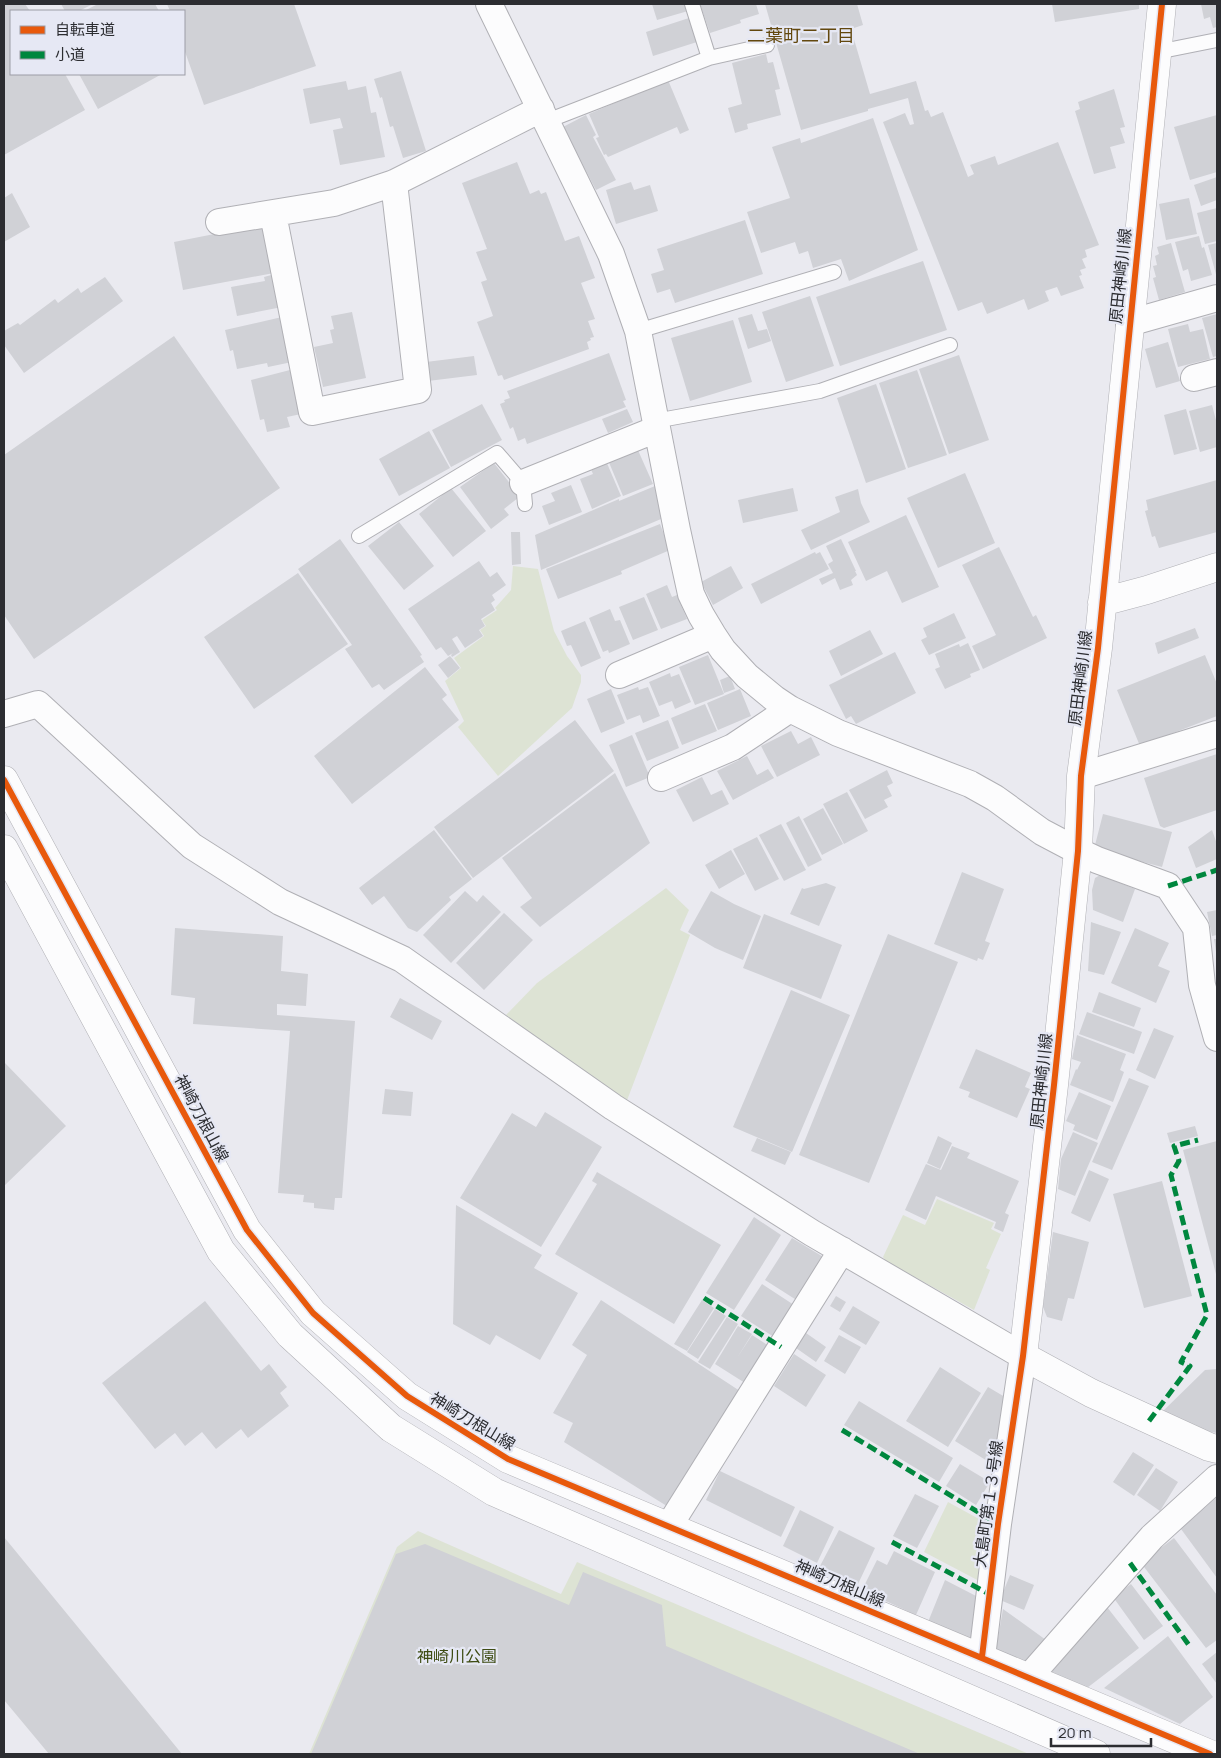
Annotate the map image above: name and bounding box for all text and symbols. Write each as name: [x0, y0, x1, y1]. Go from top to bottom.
legend: [10, 10, 185, 75]
text: 自転車道: [55, 19, 115, 40]
district label: 二葉町二丁目: [747, 23, 855, 47]
text: 小道: [55, 44, 85, 65]
street label: 原田神崎川線: [1104, 227, 1136, 325]
street label: 原田神崎川線: [1063, 629, 1097, 727]
street label: 原田神崎川線: [1025, 1032, 1057, 1130]
street label: 神崎刀根山線: [170, 1070, 234, 1166]
street label: 神崎刀根山線: [426, 1387, 520, 1455]
street label: 大島町第１３号線: [968, 1439, 1008, 1569]
street label: 神崎刀根山線: [792, 1554, 888, 1612]
park label: 神崎川公園: [417, 1645, 497, 1667]
scale bar: [1051, 1716, 1151, 1748]
text: 20 m: [1058, 1722, 1091, 1743]

